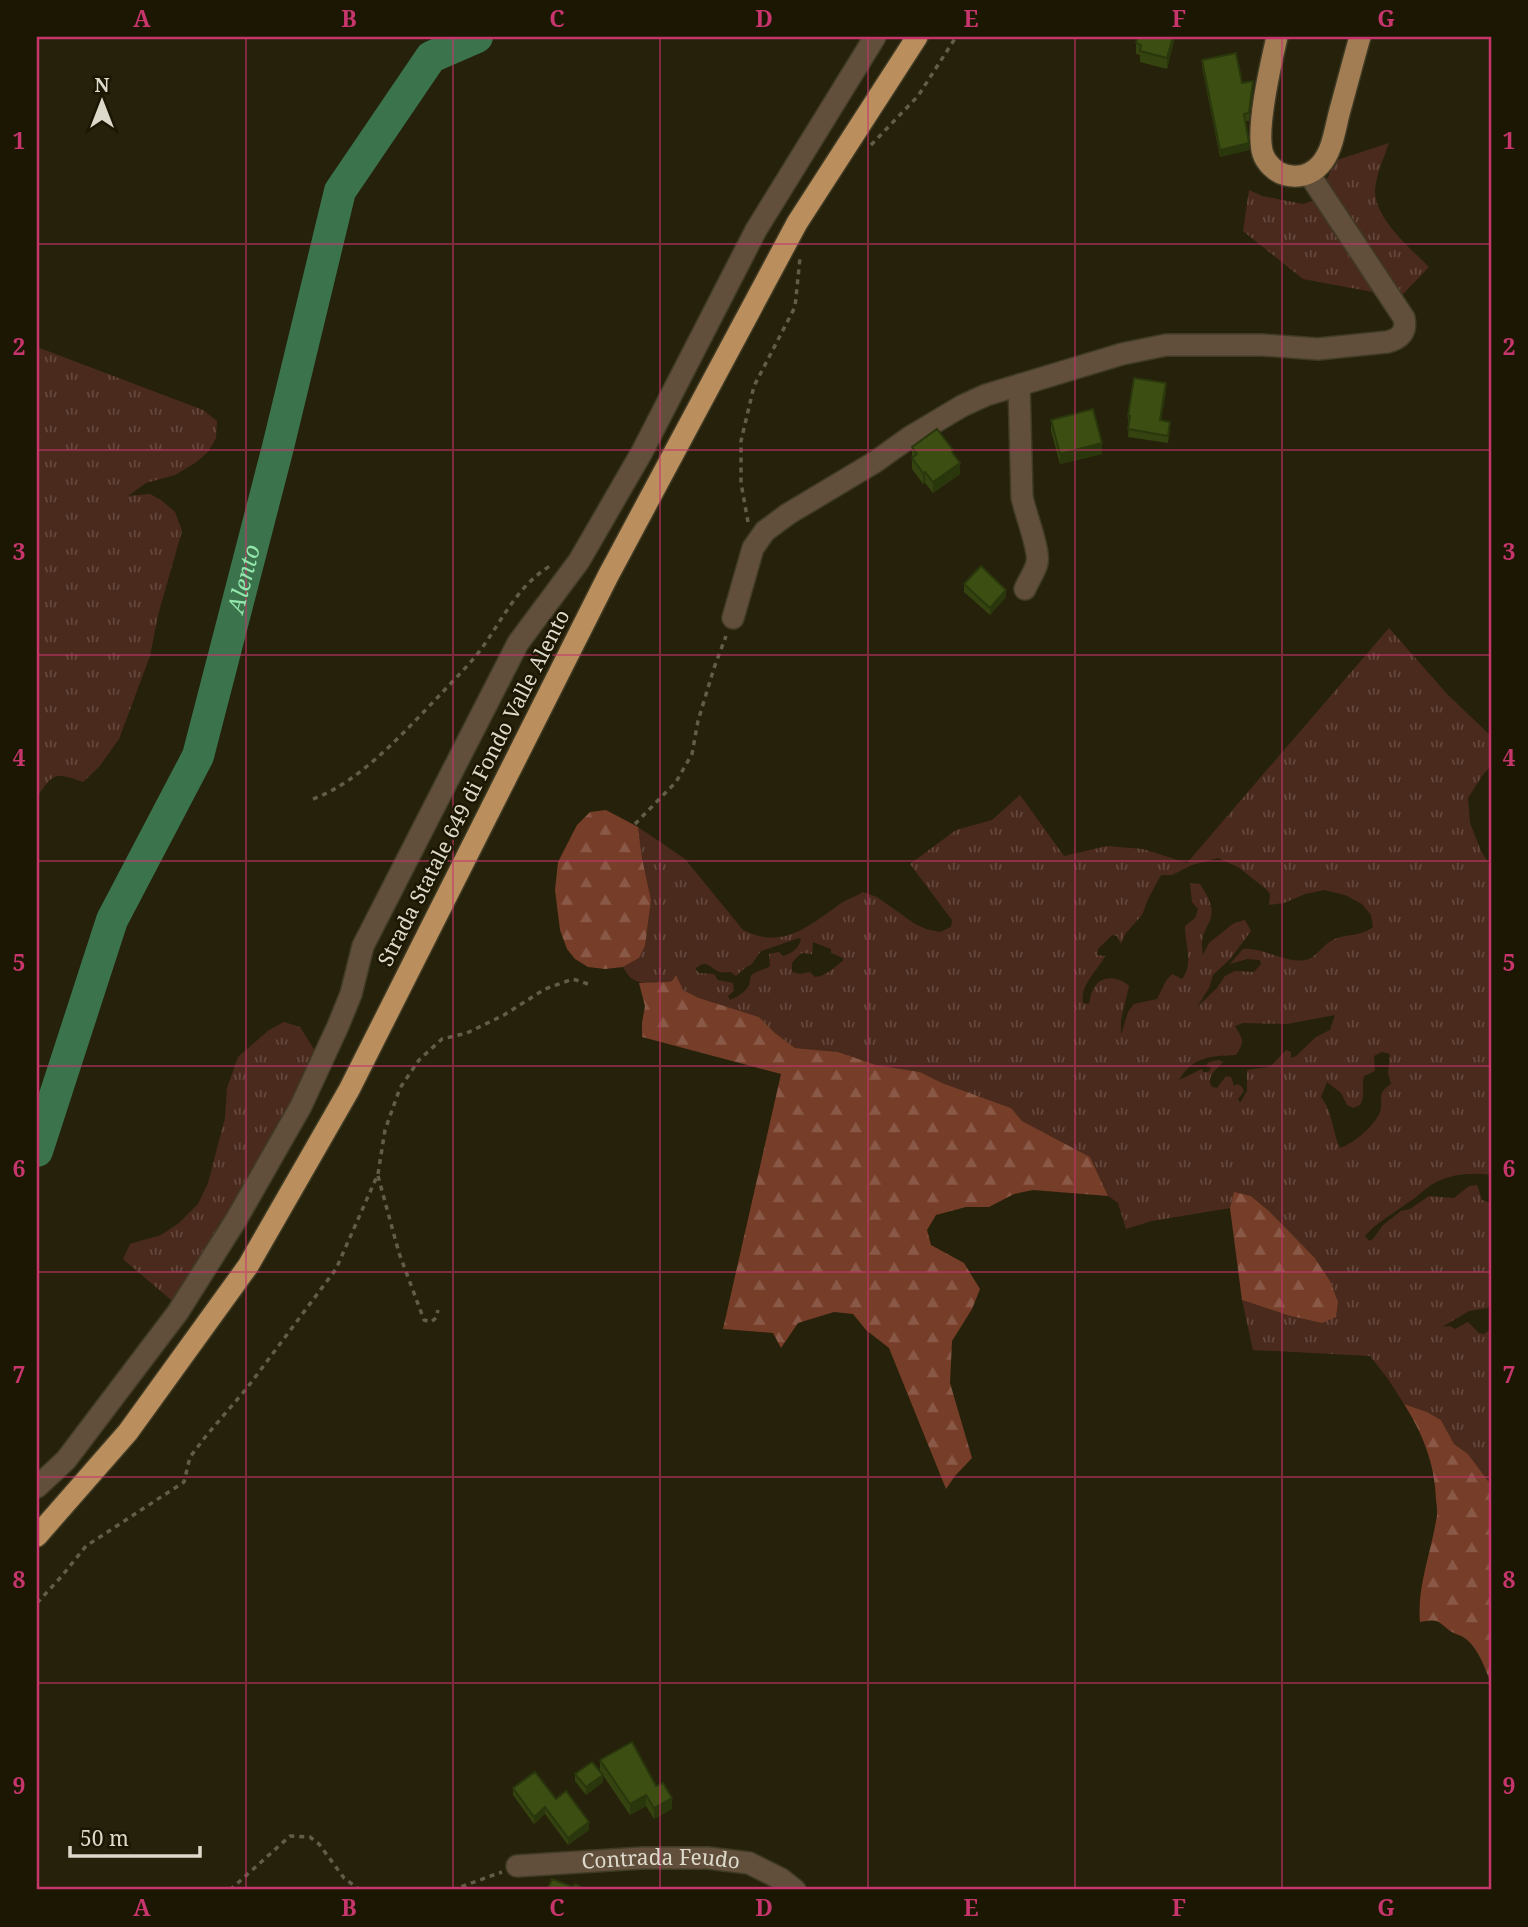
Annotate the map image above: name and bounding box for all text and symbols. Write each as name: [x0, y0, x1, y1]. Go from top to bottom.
text: A: [133, 2, 151, 34]
text: B: [341, 2, 357, 34]
text: C: [549, 2, 565, 34]
text: D: [755, 2, 773, 34]
text: E: [963, 2, 979, 34]
text: F: [1172, 2, 1186, 34]
text: G: [1377, 2, 1395, 34]
north arrow: [66, 66, 136, 136]
text: N: [95, 72, 110, 98]
text: 1: [13, 124, 26, 156]
text: 1: [1503, 124, 1516, 156]
text: 2: [13, 330, 26, 362]
text: 2: [1503, 330, 1516, 362]
text: 3: [13, 535, 26, 567]
text: 3: [1503, 535, 1516, 567]
water label: Alento: [218, 541, 267, 618]
street label: Strada Statale 649 di Fondo Valle Alento: [371, 604, 576, 971]
text: 4: [13, 741, 26, 773]
text: 4: [1503, 741, 1516, 773]
text: 5: [13, 946, 26, 978]
text: 5: [1503, 946, 1516, 978]
text: 6: [13, 1152, 26, 1184]
text: 6: [1503, 1152, 1516, 1184]
text: 7: [13, 1358, 26, 1390]
text: 7: [1503, 1358, 1516, 1390]
text: 8: [13, 1563, 26, 1595]
text: 8: [1503, 1563, 1516, 1595]
text: 9: [13, 1769, 26, 1801]
text: 9: [1503, 1769, 1516, 1801]
scale bar: [70, 1815, 200, 1859]
text: 50 m: [80, 1824, 129, 1852]
street label: Contrada Feudo: [581, 1842, 742, 1875]
text: A: [133, 1891, 151, 1923]
text: B: [341, 1891, 357, 1923]
text: C: [549, 1891, 565, 1923]
text: D: [755, 1891, 773, 1923]
text: E: [963, 1891, 979, 1923]
text: F: [1172, 1891, 1186, 1923]
text: G: [1377, 1891, 1395, 1923]

